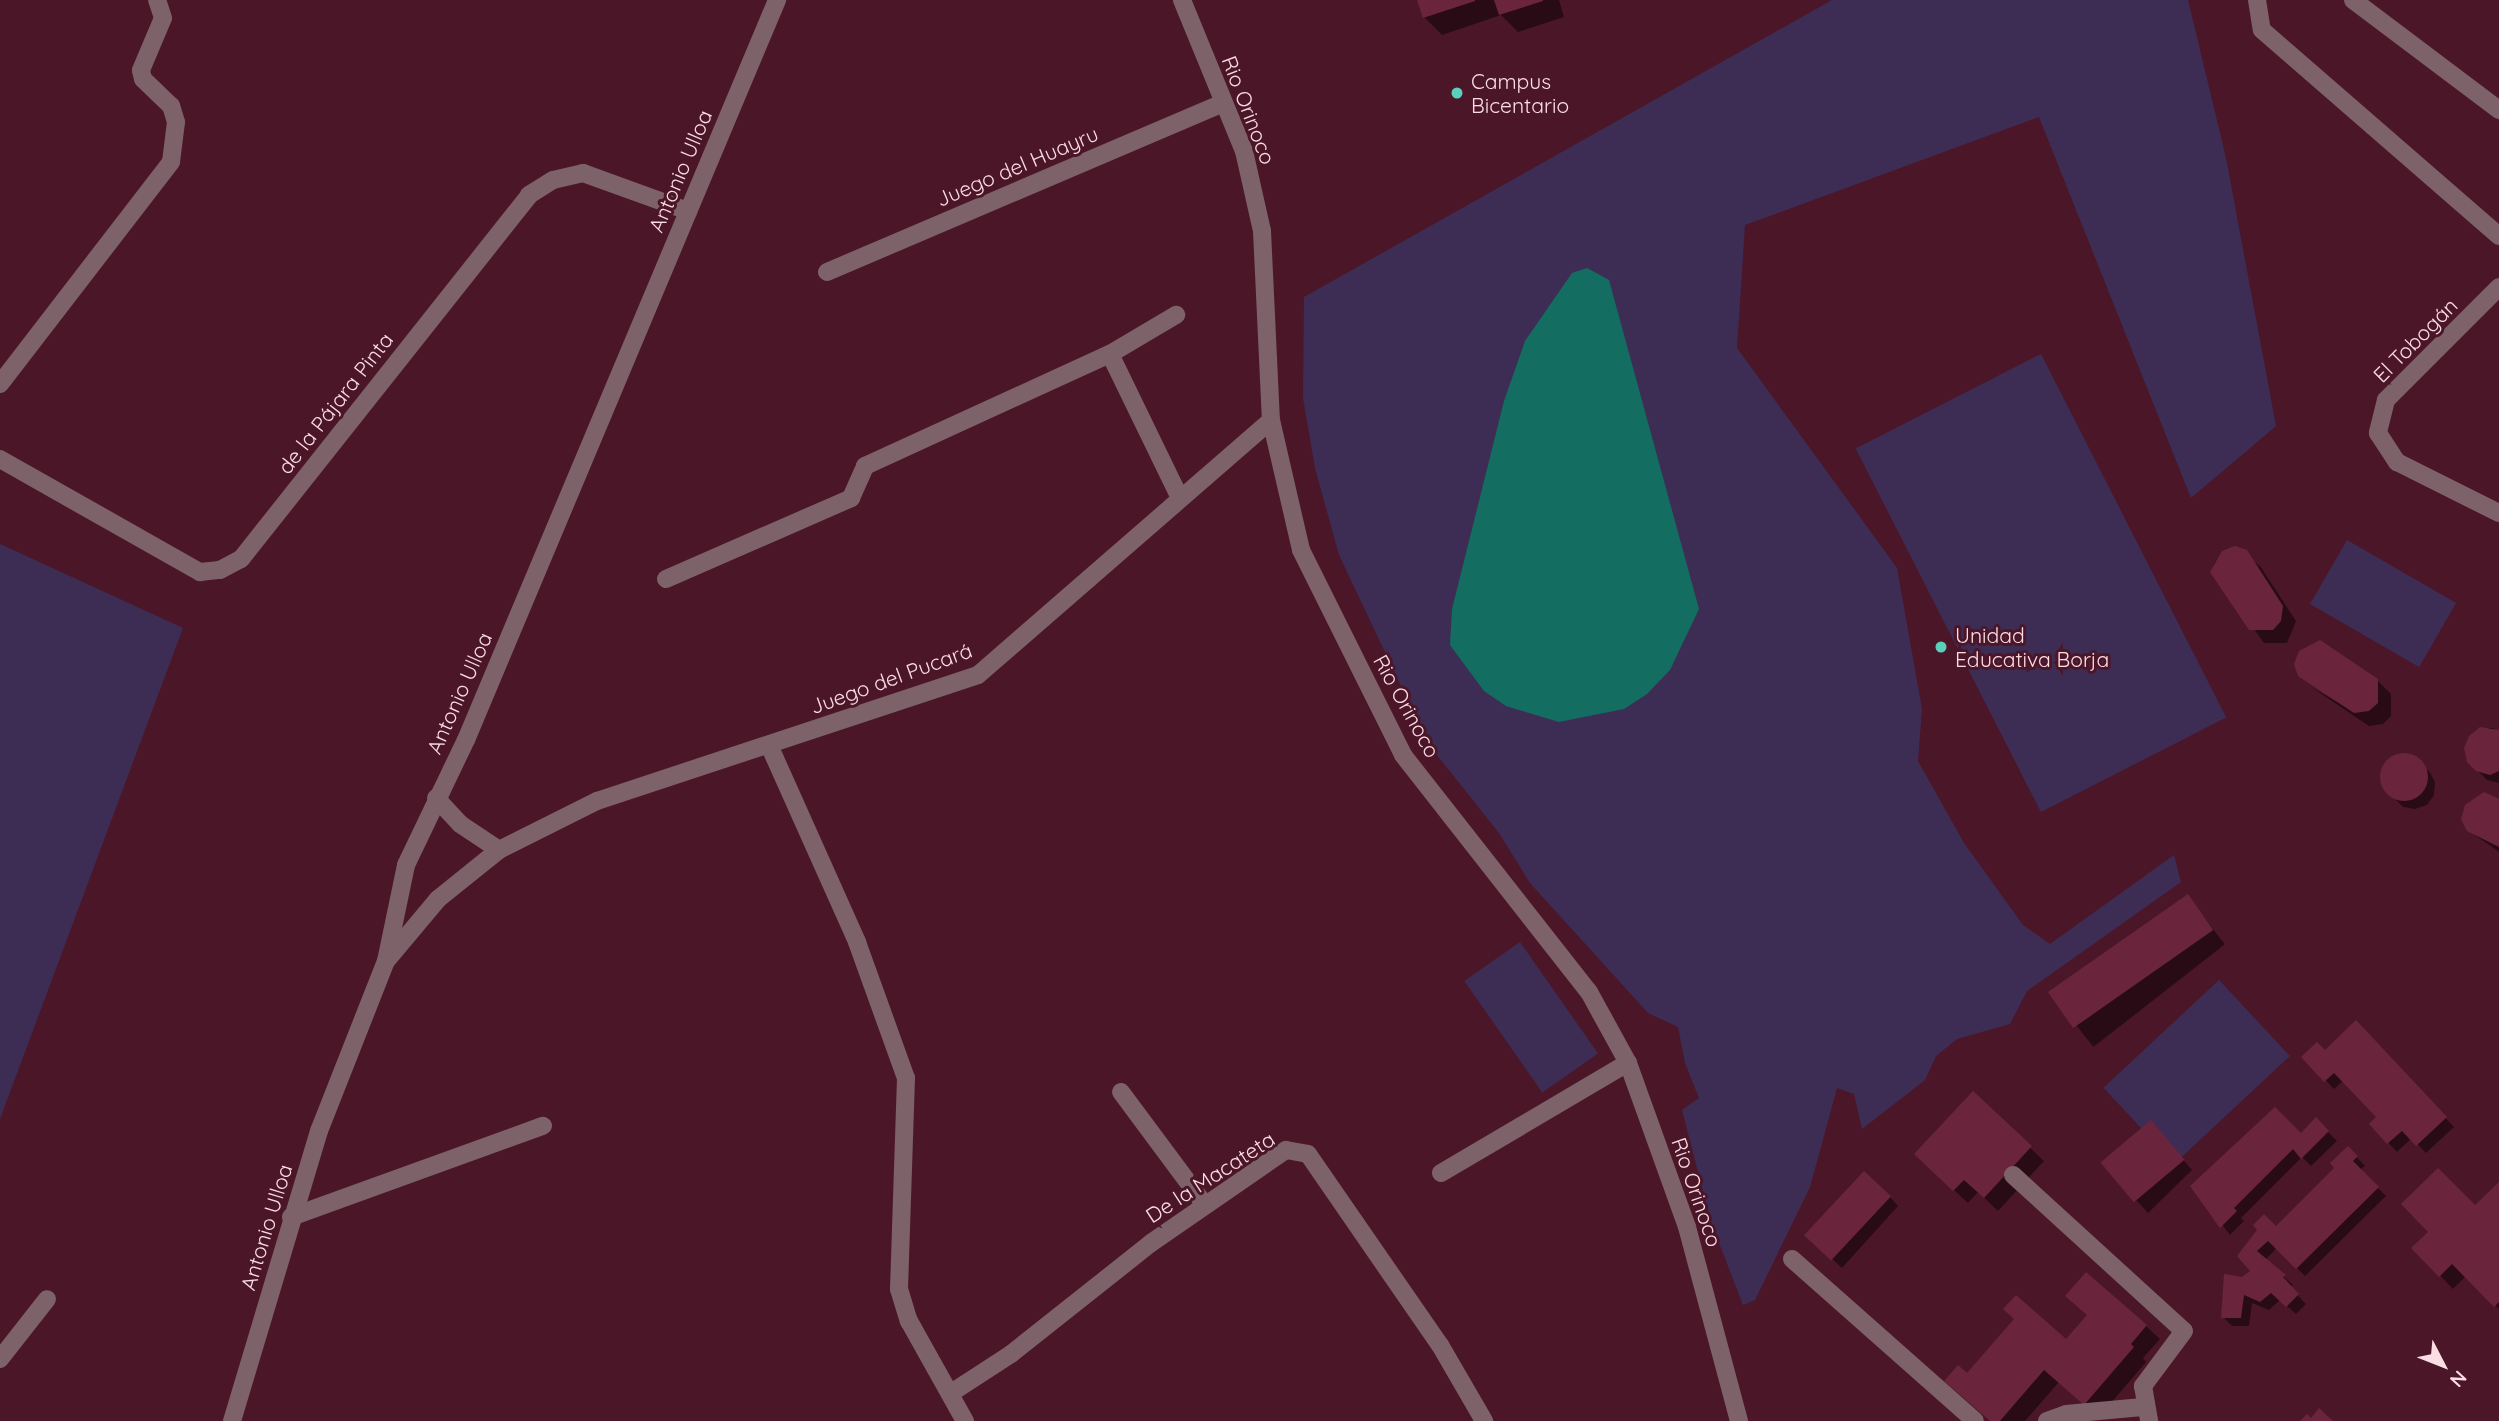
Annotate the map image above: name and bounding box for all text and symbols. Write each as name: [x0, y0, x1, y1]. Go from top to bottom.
street label: Rio Orinoco: [1217, 52, 1281, 168]
place label: Campus Bicentario: [1471, 68, 1569, 118]
marker: Campus Bicentario: [1449, 85, 1465, 101]
street label: Antonio Ulloa: [643, 106, 717, 236]
street label: Juego del Huayru: [932, 120, 1102, 212]
street label: El Tobogán: [2368, 293, 2462, 387]
street label: de la Pájara Pinta: [272, 327, 398, 479]
place label: Unidad Educativa Borja: [1955, 622, 2109, 672]
street label: Antonio Ulloa: [421, 628, 497, 758]
street label: Juego del Pucará: [807, 637, 975, 719]
marker: Unidad Educativa Borja: [1933, 639, 1949, 655]
street label: Rio Orinoco: [1368, 650, 1446, 762]
street label: De la Macateta: [1141, 1126, 1279, 1228]
street label: Rio Orinoco: [1667, 1134, 1727, 1250]
street label: Antonio Ulloa: [235, 1161, 297, 1293]
north arrow: [2408, 1330, 2478, 1400]
text: N: [2445, 1366, 2472, 1392]

